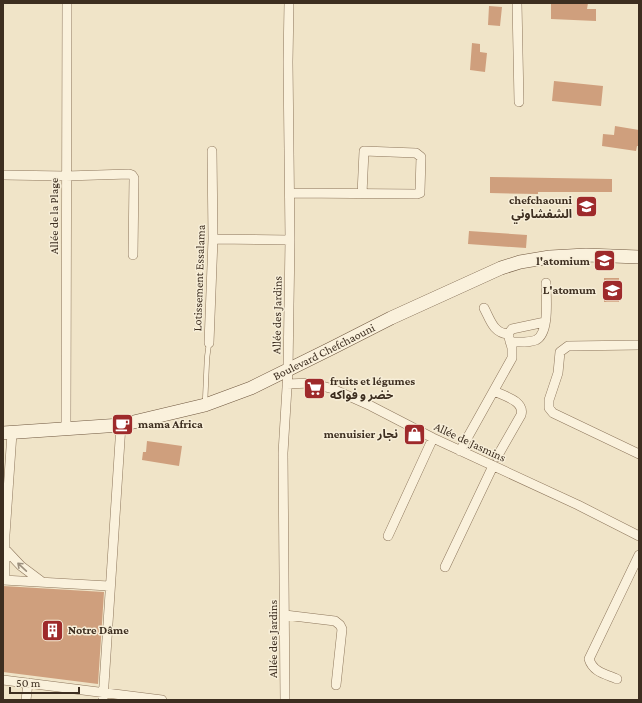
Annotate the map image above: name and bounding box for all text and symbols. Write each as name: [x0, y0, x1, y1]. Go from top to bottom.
street label: Allée de la Plage: [47, 178, 61, 254]
place label: chefchaouni الشفشاوني: [509, 193, 573, 224]
school or university icon: chefchaouni الشفشاوني: [574, 194, 600, 220]
street label: Lotissement Essalama: [190, 224, 208, 332]
school or university icon: l'atomium: [592, 248, 618, 274]
place label: l'atomium: [536, 254, 591, 268]
street label: Allée des Jardins: [269, 275, 285, 354]
school or university icon: L'atomum: [599, 277, 625, 303]
place label: L'atomum: [543, 283, 597, 297]
street label: Boulevard Chefchaouni: [271, 320, 377, 383]
place label: fruits et légumes خضر و فواكه: [330, 374, 415, 402]
supermarket icon: fruits et légumes خضر و فواكه: [302, 375, 328, 401]
cafe icon: mama Africa: [109, 411, 135, 437]
place label: mama Africa: [138, 417, 203, 431]
street label: Allée de Jasmins: [432, 419, 508, 465]
shop icon: menuisier نجار: [401, 421, 427, 447]
place label: menuisier نجار: [324, 427, 398, 441]
one-way arrow: [17, 562, 28, 571]
street label: Allée des Jardins: [266, 600, 280, 678]
building icon: Notre Dâme: [40, 617, 66, 643]
place label: Notre Dâme: [68, 623, 129, 637]
scale bar: [10, 669, 79, 695]
text: 50 m: [16, 676, 41, 690]

